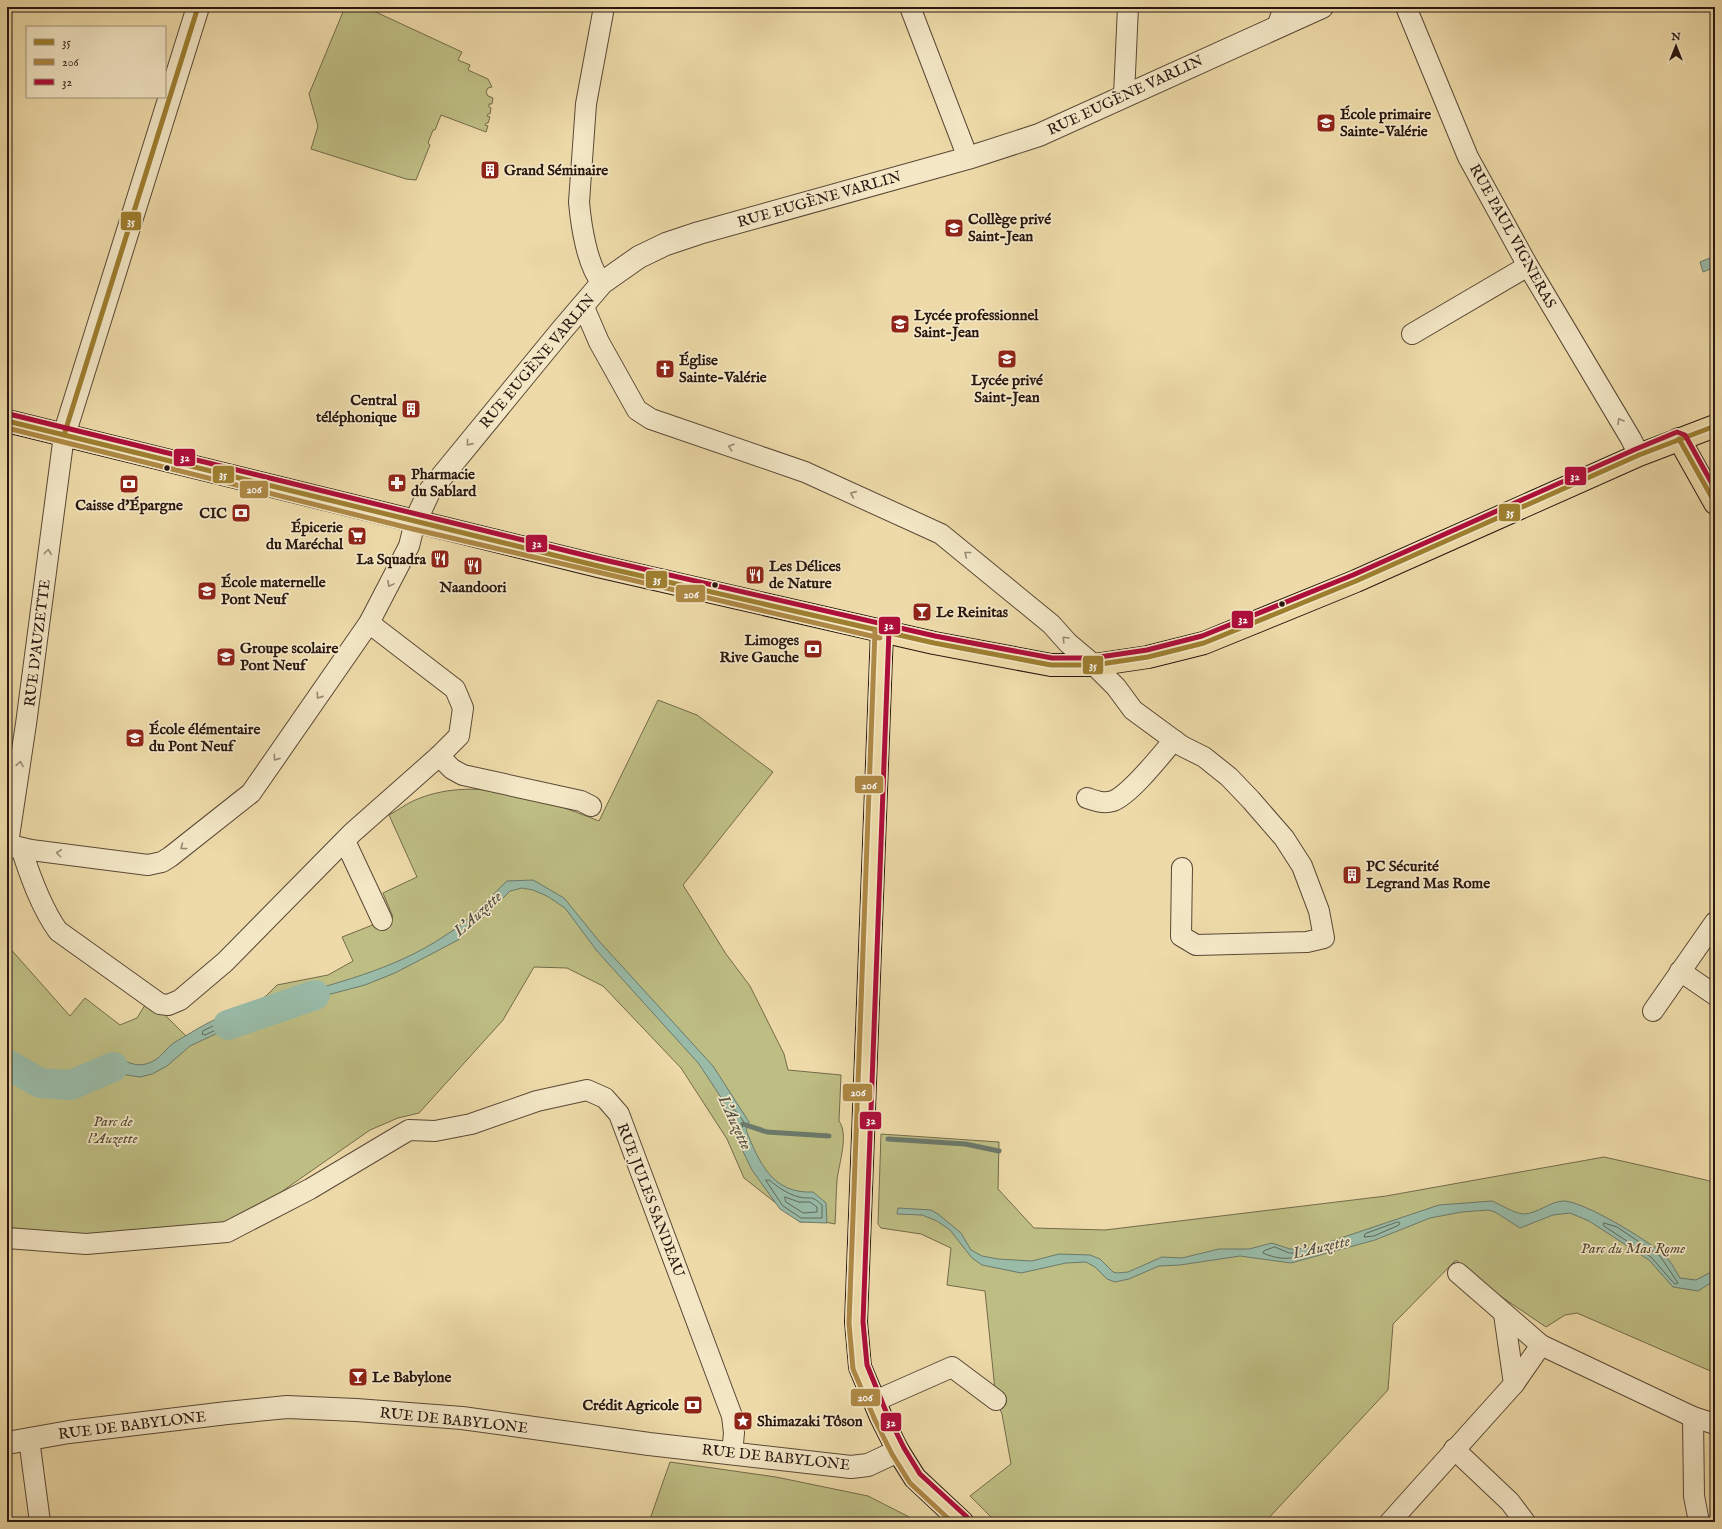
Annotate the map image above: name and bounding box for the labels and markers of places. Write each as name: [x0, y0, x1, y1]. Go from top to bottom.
place label: École primaire Sainte-Valérie: [1340, 105, 1431, 141]
school or university icon: École primaire Sainte-Valérie: [1315, 112, 1337, 134]
building icon: Grand Séminaire: [479, 159, 501, 181]
place label: Grand Séminaire: [504, 161, 608, 180]
place label: Collège privé Saint-Jean: [968, 210, 1051, 246]
school or university icon: Collège privé Saint-Jean: [943, 217, 965, 239]
place label: Lycée professionnel Saint-Jean: [914, 306, 1039, 342]
school or university icon: Lycée professionnel Saint-Jean: [889, 313, 911, 335]
school or university icon: Lycée privé Saint-Jean: [996, 348, 1018, 370]
place label: Église Sainte-Valérie: [679, 351, 767, 387]
church icon: Église Sainte-Valérie: [654, 358, 676, 380]
place label: Lycée privé Saint-Jean: [971, 371, 1043, 407]
place label: Central téléphonique: [315, 391, 398, 427]
building icon: Central téléphonique: [400, 398, 422, 420]
unlabelled marker: [162, 463, 172, 473]
place label: Pharmacie du Sablard: [411, 465, 477, 501]
pharmacy icon: Pharmacie du Sablard: [386, 472, 408, 494]
bank icon: Caisse d'Épargne: [118, 473, 140, 495]
place label: Caisse d'Épargne: [75, 496, 183, 515]
bank icon: CIC: [230, 502, 252, 524]
place label: CIC: [199, 504, 227, 523]
place label: Épicerie du Maréchal: [266, 518, 344, 554]
supermarket icon: Épicerie du Maréchal: [346, 525, 368, 547]
restaurant icon: La Squadra: [429, 548, 451, 570]
place label: La Squadra: [356, 550, 427, 569]
restaurant icon: Naandoori: [462, 555, 484, 577]
place label: Les Délices de Nature: [769, 557, 842, 593]
restaurant icon: Les Délices de Nature: [744, 564, 766, 586]
place label: École maternelle Pont Neuf: [221, 573, 326, 609]
place label: Naandoori: [438, 578, 507, 597]
school or university icon: École maternelle Pont Neuf: [196, 580, 218, 602]
unlabelled marker: [710, 580, 720, 590]
unlabelled marker: [1277, 599, 1287, 609]
bar icon: Le Reinitas: [911, 601, 933, 623]
place label: Le Reinitas: [936, 603, 1009, 622]
place label: Limoges Rive Gauche: [720, 631, 800, 667]
bank icon: Limoges Rive Gauche: [802, 638, 824, 660]
place label: Groupe scolaire Pont Neuf: [240, 639, 338, 675]
school or university icon: Groupe scolaire Pont Neuf: [215, 646, 237, 668]
place label: École élémentaire du Pont Neuf: [149, 720, 260, 756]
school or university icon: École élémentaire du Pont Neuf: [124, 727, 146, 749]
place label: PC Sécurité Legrand Mas Rome: [1366, 857, 1490, 893]
building icon: PC Sécurité Legrand Mas Rome: [1341, 864, 1363, 886]
bar icon: Le Babylone: [347, 1366, 369, 1388]
place label: Le Babylone: [372, 1368, 452, 1387]
bank icon: Crédit Agricole: [682, 1394, 704, 1416]
place label: Crédit Agricole: [582, 1396, 679, 1415]
place icon: Shimazaki Tôson: [732, 1410, 754, 1432]
place label: Shimazaki Tôson: [757, 1412, 863, 1431]

